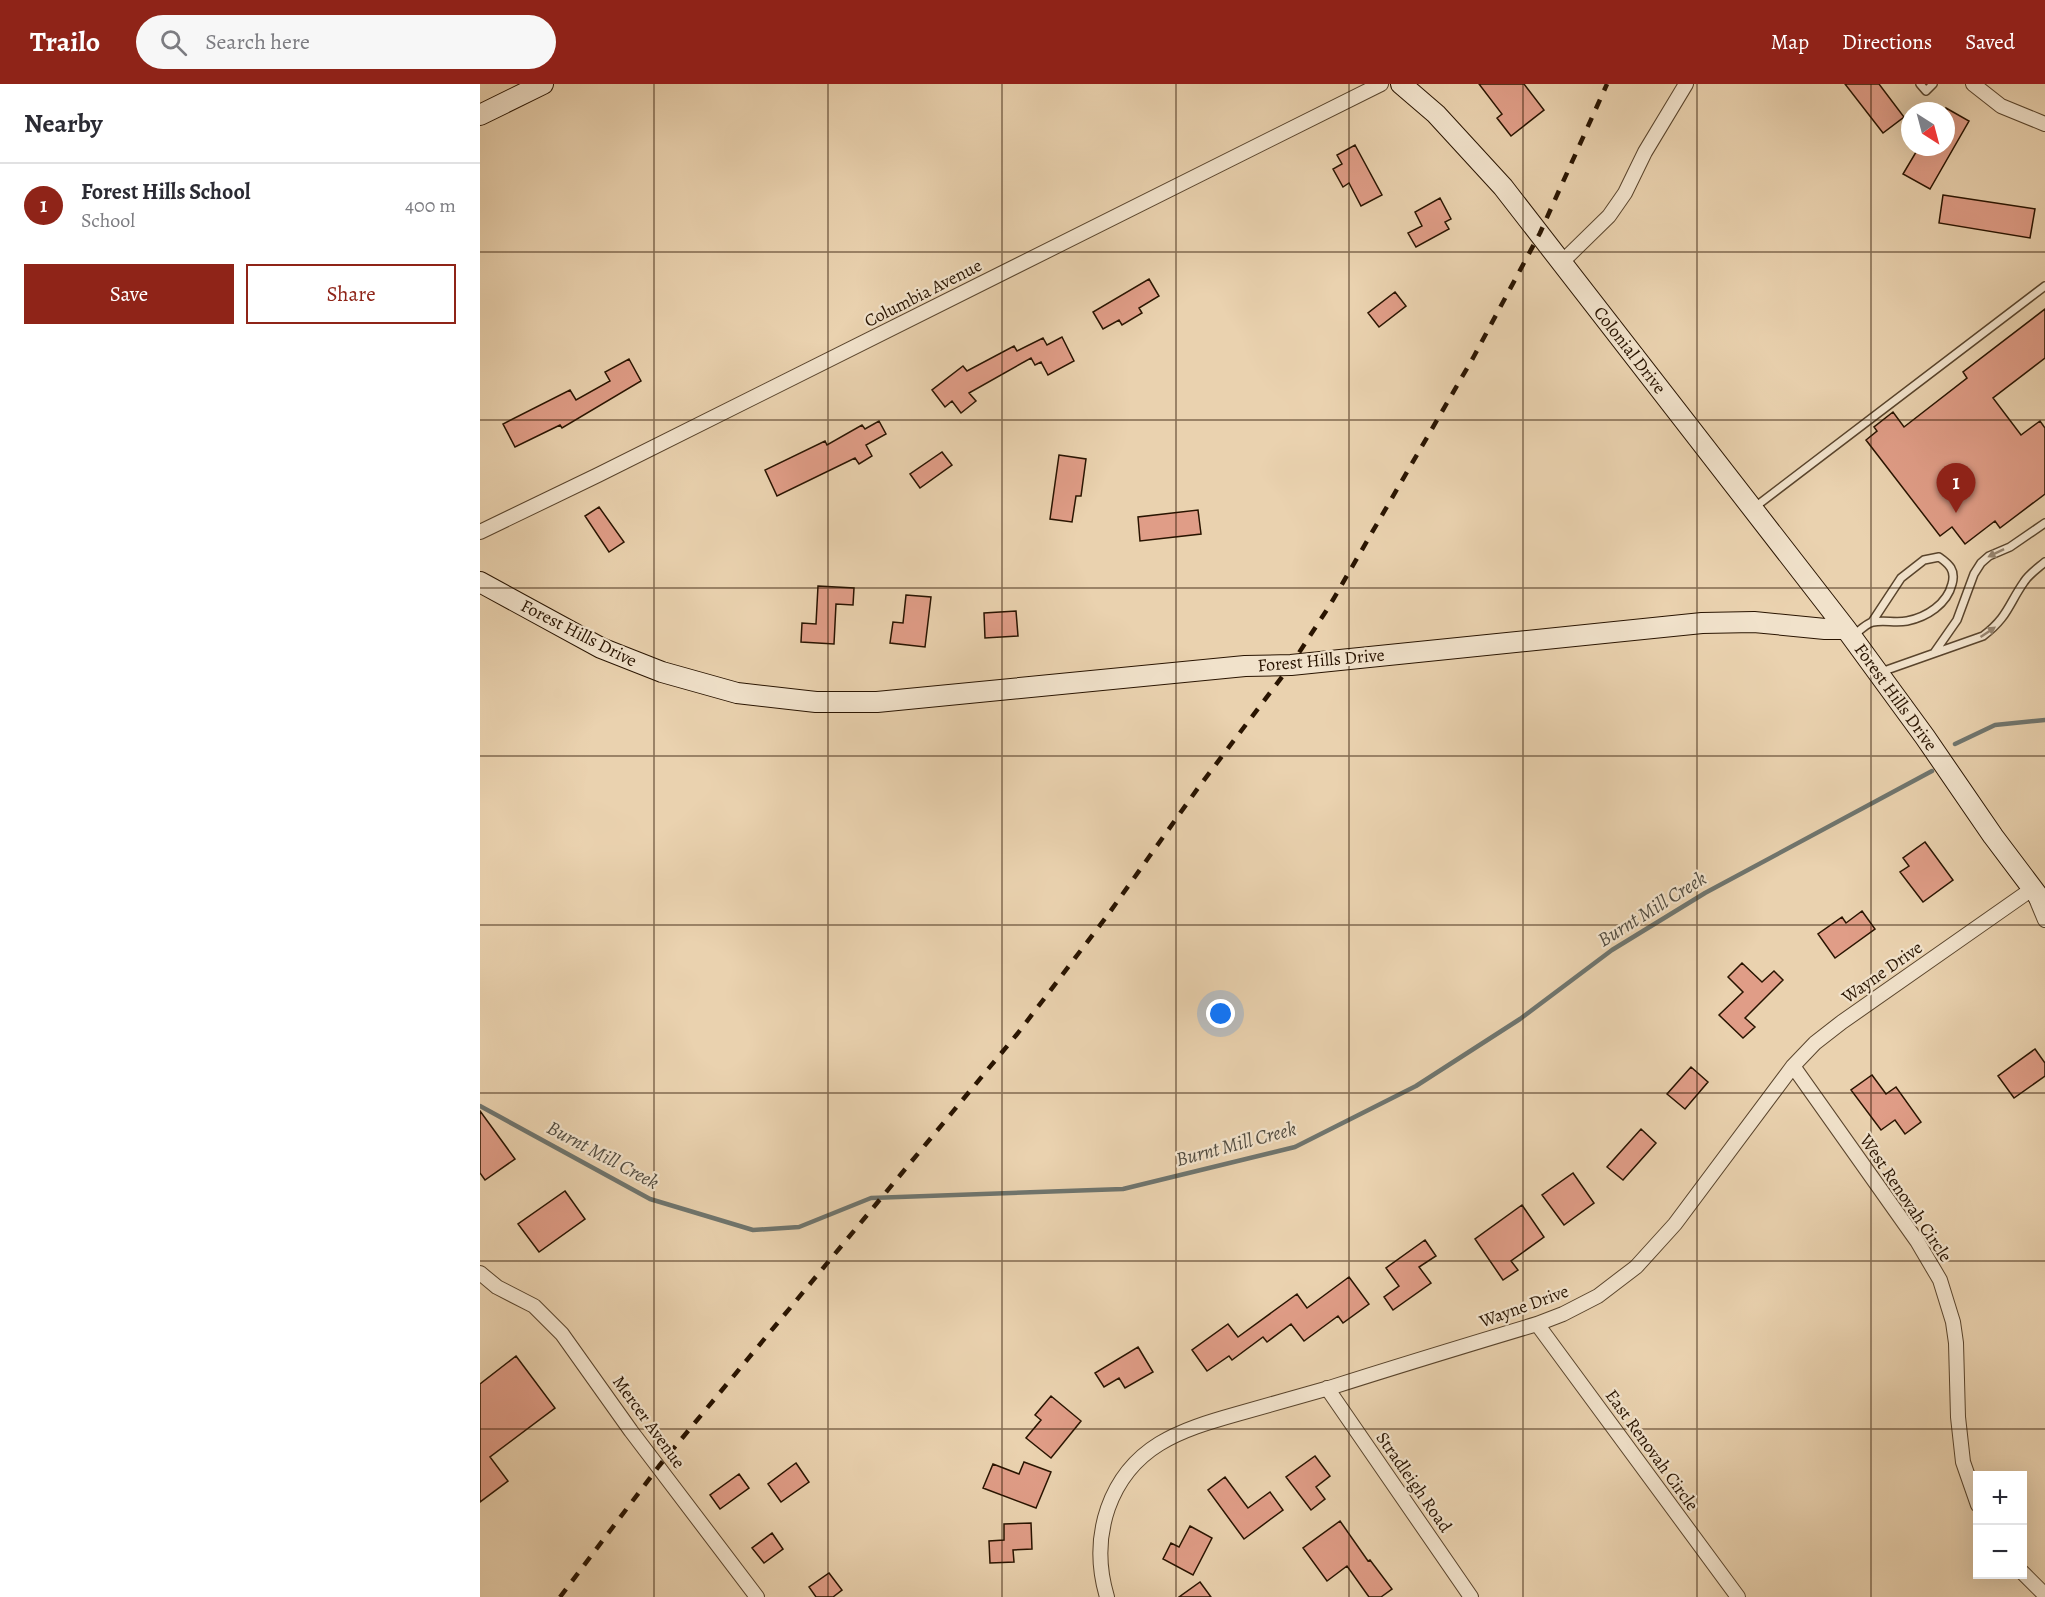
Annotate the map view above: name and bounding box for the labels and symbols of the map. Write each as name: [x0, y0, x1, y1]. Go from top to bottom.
north arrow: [1901, 102, 1955, 156]
street label: Columbia Avenue: [860, 253, 986, 333]
street label: Colonial Drive: [1588, 301, 1672, 399]
pin: 1: [1936, 464, 1976, 513]
one-way arrow: [1987, 549, 2004, 558]
street label: Forest Hills Drive: [517, 593, 641, 673]
one-way arrow: [1979, 626, 1995, 638]
street label: Forest Hills Drive: [1849, 638, 1943, 756]
street label: Forest Hills Drive: [1257, 642, 1385, 678]
water label: Burnt Mill Creek: [1593, 865, 1712, 953]
street label: Wayne Drive: [1836, 935, 1927, 1009]
your location: [1206, 999, 1235, 1028]
water label: Burnt Mill Creek: [542, 1114, 664, 1196]
water label: Burnt Mill Creek: [1173, 1115, 1299, 1173]
street label: West Renovah Circle: [1854, 1129, 1958, 1267]
street label: Wayne Drive: [1475, 1279, 1572, 1334]
street label: Mercer Avenue: [607, 1371, 691, 1473]
street label: East Renovah Circle: [1600, 1384, 1704, 1516]
street label: Stradleigh Road: [1370, 1427, 1458, 1537]

